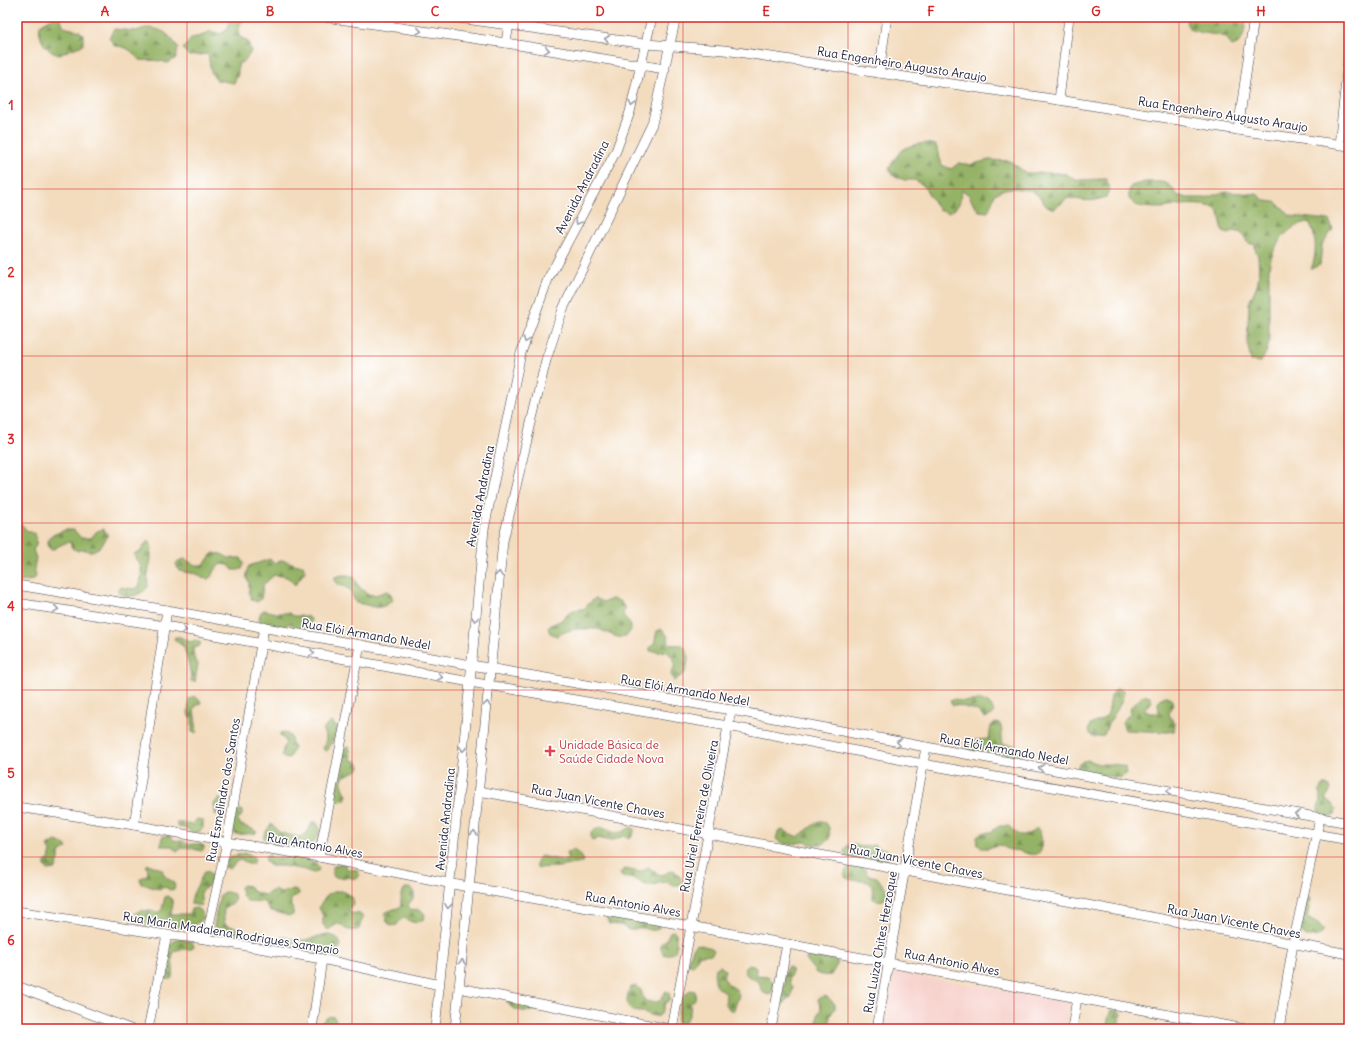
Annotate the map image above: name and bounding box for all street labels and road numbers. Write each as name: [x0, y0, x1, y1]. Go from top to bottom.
street label: Rua Engenheiro Augusto Araujo: [816, 43, 988, 85]
street label: Rua Engenheiro Augusto Araujo: [1137, 93, 1309, 135]
street label: Avenida Andradina: [552, 138, 612, 236]
street label: Avenida Andradina: [463, 444, 497, 548]
street label: Rua Elói Armando Nedel: [300, 615, 432, 653]
street label: Rua Elói Armando Nedel: [619, 671, 751, 709]
street label: Rua Esmelindro dos Santos: [203, 717, 243, 863]
street label: Rua Elói Armando Nedel: [938, 730, 1070, 768]
street label: Rua Uriel Ferreira de Oliveira: [677, 738, 721, 894]
street label: Avenida Andradina: [432, 767, 458, 871]
street label: Rua Juan Vicente Chaves: [530, 781, 666, 821]
street label: Rua Antonio Alves: [266, 829, 364, 861]
street label: Rua Juan Vicente Chaves: [848, 841, 984, 881]
street label: Rua Luiza Chites Herzoque: [860, 870, 900, 1014]
street label: Rua Antonio Alves: [584, 888, 682, 920]
street label: Rua Juan Vicente Chaves: [1166, 901, 1302, 941]
street label: Rua Maria Madalena Rodrigues Sampaio: [122, 908, 340, 958]
street label: Rua Antonio Alves: [903, 945, 1001, 979]

